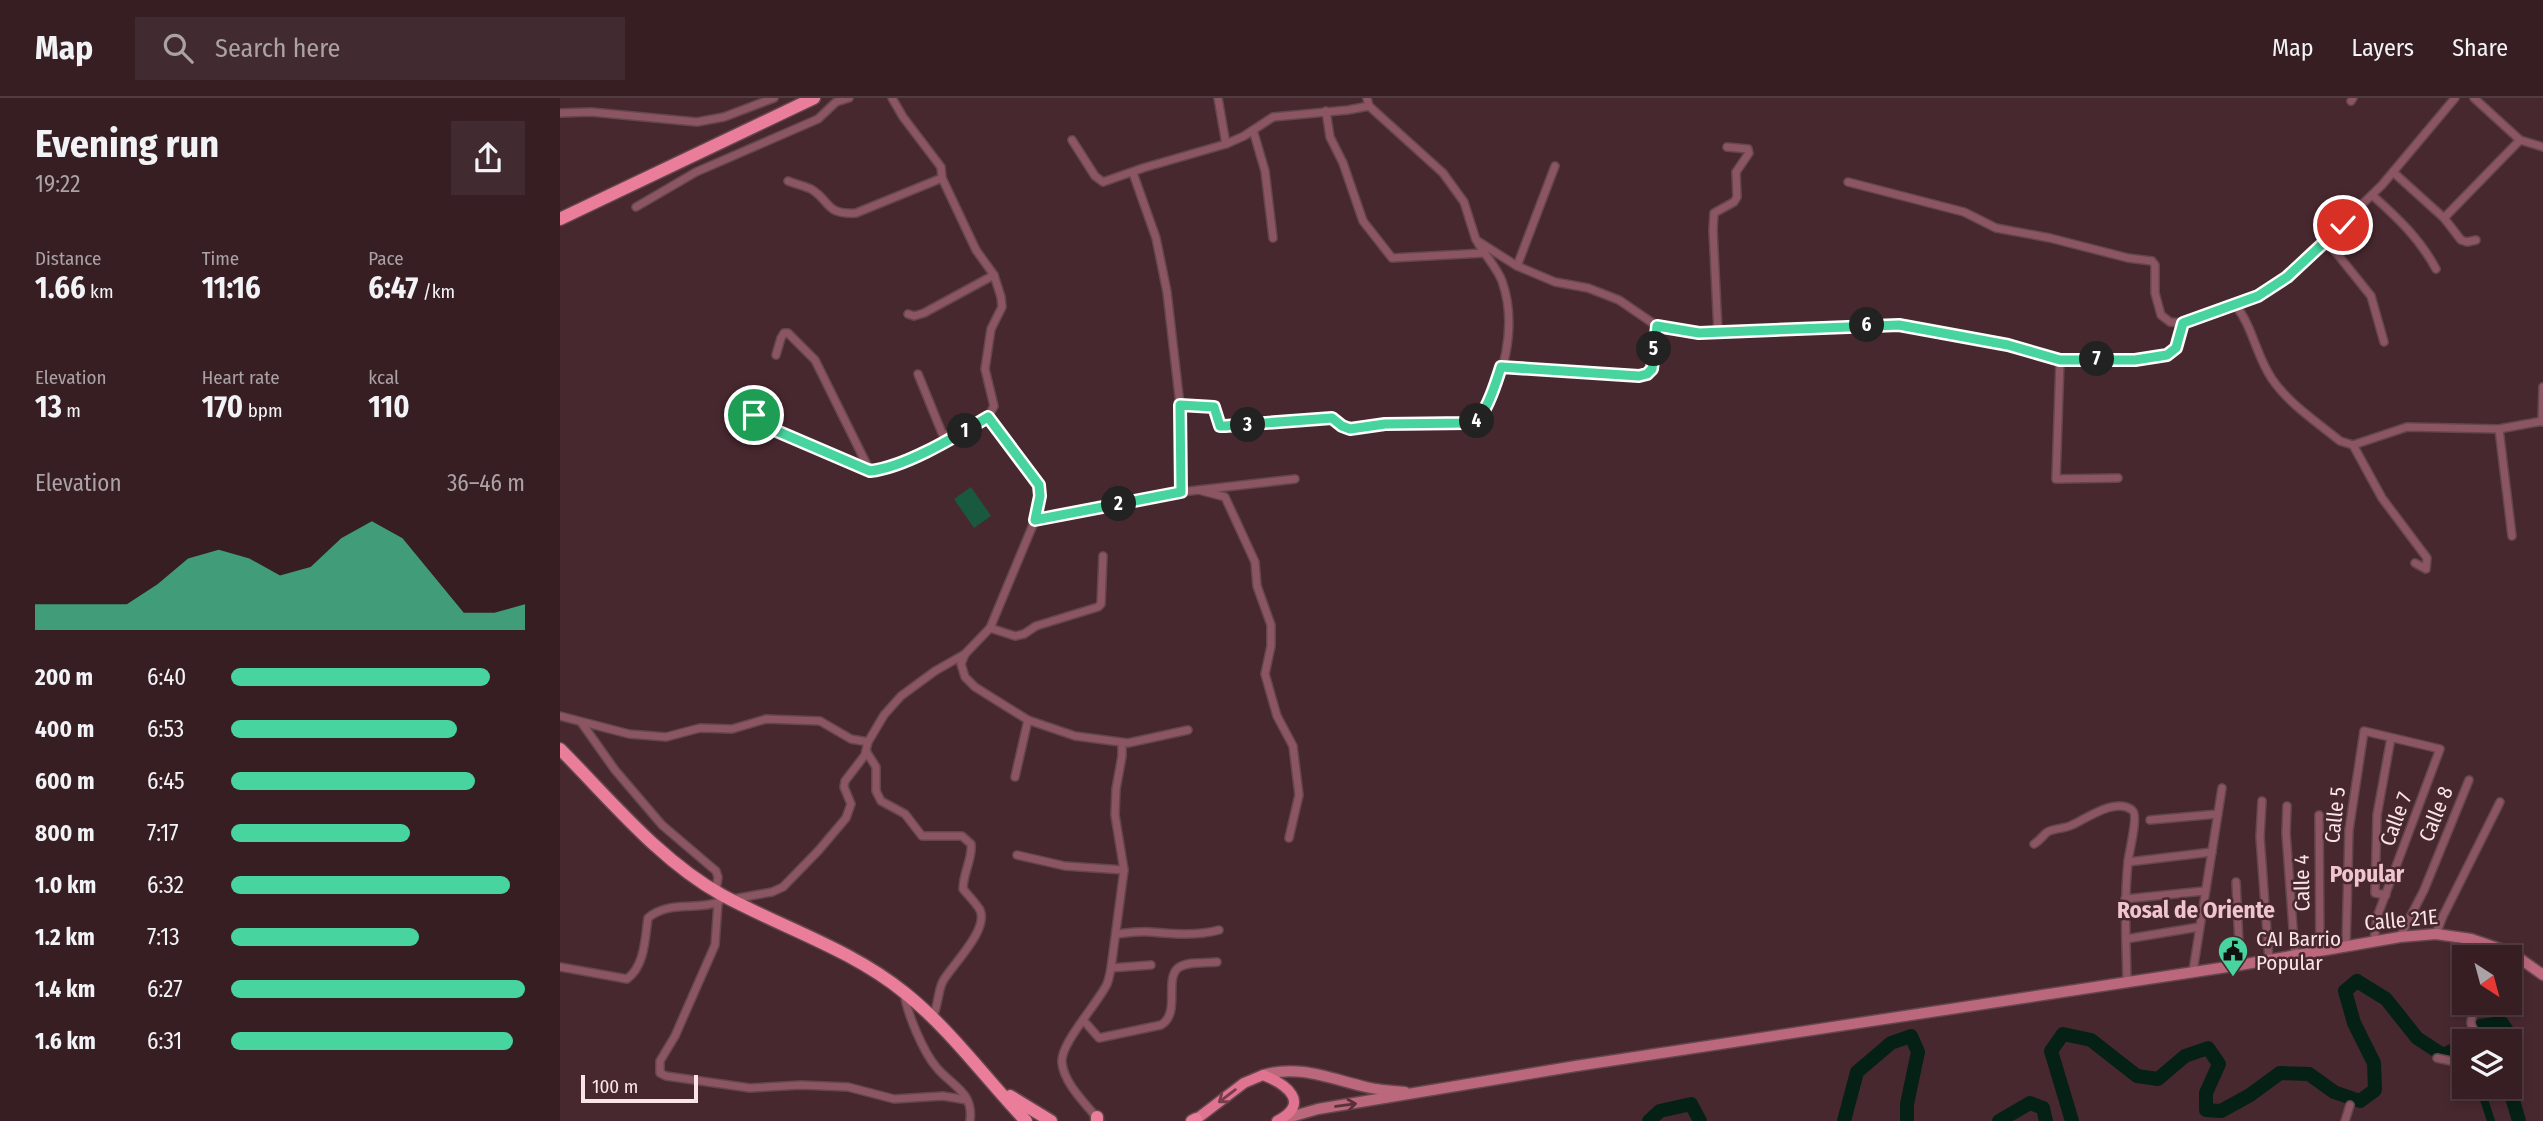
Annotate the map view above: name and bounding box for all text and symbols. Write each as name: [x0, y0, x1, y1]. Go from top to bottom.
search box: [135, 17, 625, 80]
text: Map: [35, 28, 93, 68]
icon: search: [159, 29, 197, 67]
text: Search here: [215, 33, 340, 64]
text: Map: [2272, 34, 2314, 62]
text: Layers: [2352, 34, 2414, 62]
text: Share: [2452, 34, 2508, 62]
text: Evening run: [35, 121, 219, 167]
button: share: [451, 121, 525, 195]
text: 19:22: [35, 170, 80, 198]
pin: [2313, 195, 2373, 255]
icon: check: [2324, 206, 2362, 244]
text: Distance: [35, 247, 102, 270]
text: Time: [202, 247, 239, 270]
text: Pace: [368, 247, 404, 270]
text: 1.66: [35, 270, 86, 306]
text: 11:16: [202, 270, 261, 306]
text: 6:47: [368, 270, 418, 306]
text: km: [86, 280, 114, 303]
text: /km: [418, 280, 455, 303]
pin: 6: [1850, 308, 1884, 342]
text: 6: [1862, 313, 1871, 336]
pin: 5: [1636, 331, 1672, 366]
text: 5: [1649, 337, 1658, 360]
pin: 7: [2080, 342, 2114, 376]
text: 7: [2092, 347, 2101, 370]
text: Elevation: [35, 366, 107, 389]
text: Heart rate: [202, 366, 280, 389]
text: kcal: [368, 366, 399, 389]
pin: [724, 385, 784, 445]
text: 13: [35, 389, 62, 425]
text: 170: [202, 389, 243, 425]
text: 110: [368, 389, 410, 425]
icon: arrive: [735, 396, 773, 434]
text: m: [62, 399, 81, 422]
text: bpm: [243, 399, 283, 422]
pin: 4: [1460, 404, 1494, 438]
pin: 3: [1230, 408, 1266, 442]
text: 4: [1472, 409, 1481, 432]
text: 3: [1243, 413, 1252, 436]
pin: 1: [948, 414, 982, 448]
text: 1: [960, 419, 969, 442]
text: Elevation: [35, 469, 122, 497]
text: 36–46 m: [447, 469, 525, 497]
pin: 2: [1102, 486, 1136, 522]
text: 2: [1114, 492, 1123, 515]
text: 200 m: [35, 663, 93, 691]
text: 6:40: [147, 663, 186, 691]
text: 400 m: [35, 715, 94, 743]
text: 6:53: [147, 715, 184, 743]
text: 600 m: [35, 767, 94, 795]
text: 6:45: [147, 767, 185, 795]
street label: Calle 8: [2413, 783, 2459, 845]
street label: Calle 5: [2319, 786, 2351, 844]
street label: Calle 7: [2374, 789, 2418, 849]
text: 800 m: [35, 819, 95, 847]
text: 7:17: [147, 819, 179, 847]
street label: Calle 4: [2289, 854, 2315, 912]
district label: Popular: [2330, 860, 2405, 888]
text: 1.0 km: [35, 871, 96, 899]
text: 6:32: [147, 871, 184, 899]
district label: Rosal de Oriente: [2117, 896, 2275, 924]
street label: Calle 21E: [2363, 904, 2439, 936]
text: 1.2 km: [35, 923, 95, 951]
text: 7:13: [147, 923, 180, 951]
place label: CAI Barrio Popular: [2256, 926, 2341, 976]
public building icon: CAI Barrio Popular: [2216, 934, 2250, 978]
north arrow: [2452, 945, 2522, 1015]
map controls: [2452, 945, 2522, 1099]
text: 1.4 km: [35, 975, 95, 1003]
text: 6:27: [147, 975, 183, 1003]
text: 1.6 km: [35, 1027, 96, 1055]
text: 6:31: [147, 1027, 182, 1055]
button: layers: [2452, 1029, 2522, 1099]
scale bar: [581, 1072, 698, 1104]
text: 100 m: [592, 1075, 638, 1098]
one-way arrow: [1218, 1089, 1237, 1103]
one-way arrow: [1334, 1098, 1357, 1111]

